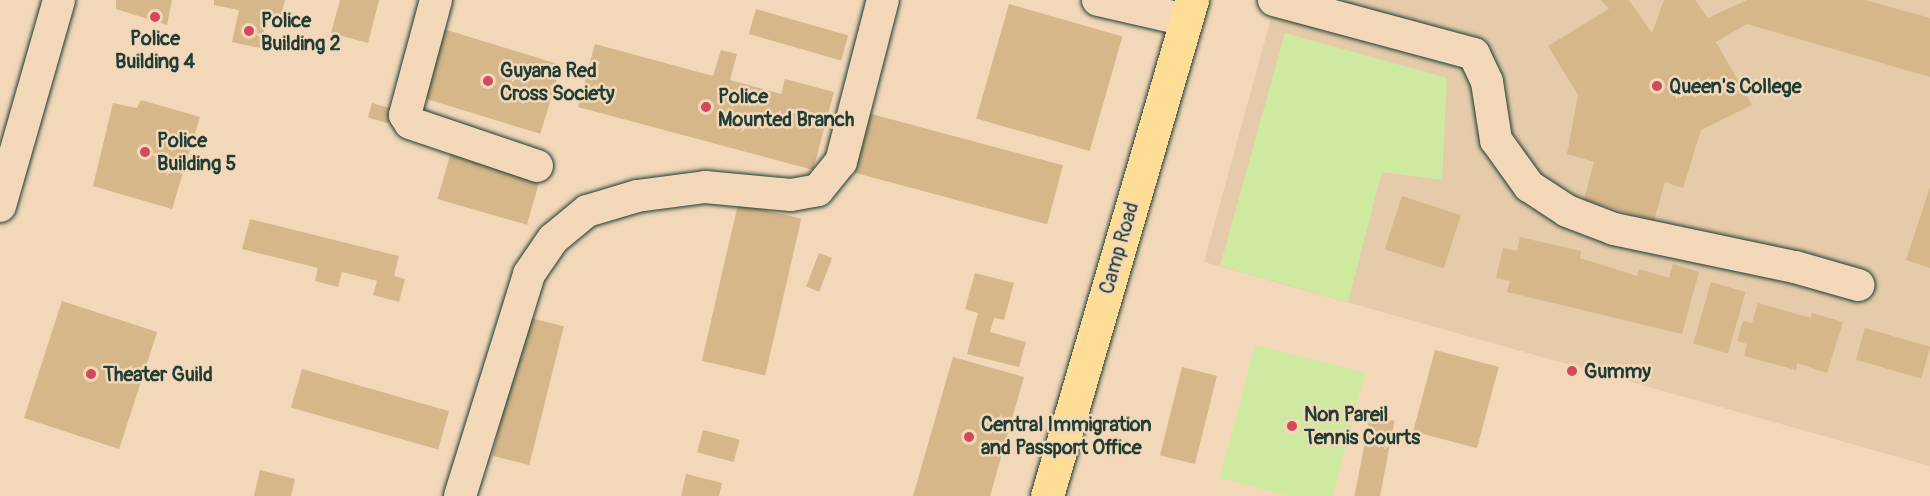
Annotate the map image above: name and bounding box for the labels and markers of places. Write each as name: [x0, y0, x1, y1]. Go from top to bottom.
place label: Police Building 2: [261, 8, 341, 55]
marker: Police Building 4: [148, 10, 162, 24]
marker: Police Building 2: [242, 24, 256, 38]
place label: Police Building 4: [115, 27, 195, 74]
place label: Guyana Red Cross Society: [500, 58, 615, 105]
marker: Guyana Red Cross Society: [481, 74, 495, 88]
place label: Queen's College: [1669, 74, 1802, 98]
marker: Queen's College: [1650, 79, 1664, 93]
place label: Police Mounted Branch: [718, 84, 854, 131]
marker: Police Mounted Branch: [699, 100, 713, 114]
place label: Police Building 5: [157, 128, 236, 175]
marker: Police Building 5: [138, 145, 152, 159]
place label: Gummy: [1584, 359, 1651, 383]
place label: Theater Guild: [103, 362, 213, 386]
marker: Gummy: [1565, 364, 1579, 378]
marker: Theater Guild: [84, 367, 98, 381]
place label: Non Pareil Tennis Courts: [1304, 402, 1420, 449]
place label: Central Immigration and Passport Office: [981, 413, 1152, 460]
marker: Non Pareil Tennis Courts: [1285, 419, 1299, 433]
marker: Central Immigration and Passport Office: [962, 430, 976, 444]

